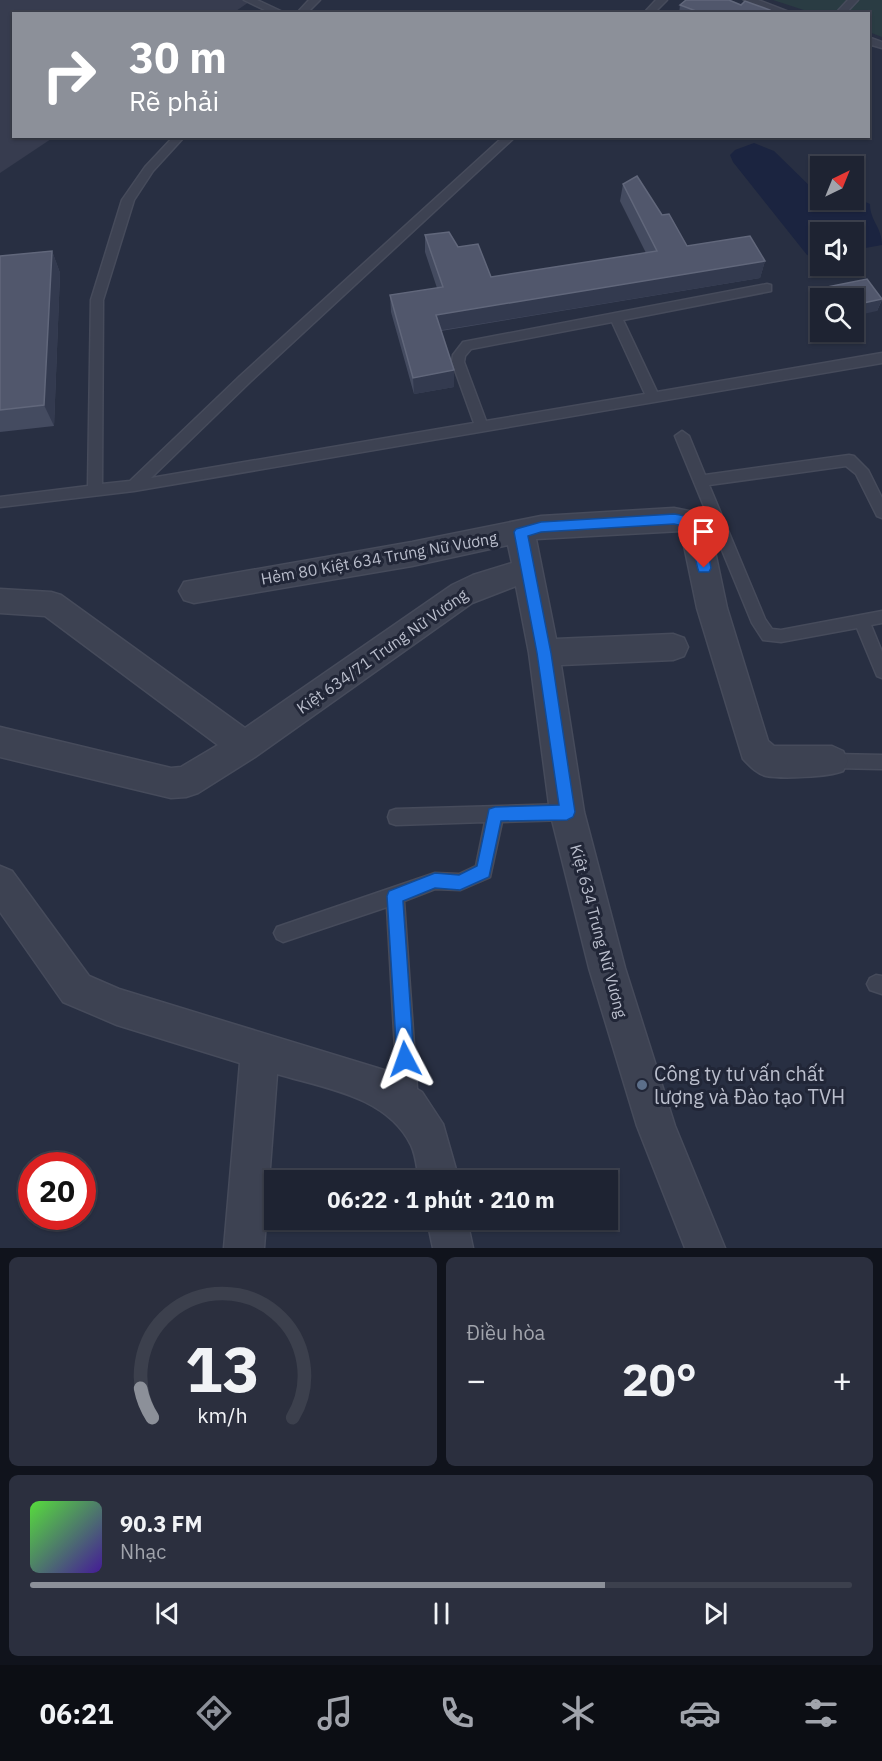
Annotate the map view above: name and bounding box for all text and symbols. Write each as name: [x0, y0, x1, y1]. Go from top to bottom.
text: 30 m: [129, 30, 227, 85]
icon: right: [30, 36, 108, 114]
text: Rẽ phải: [129, 83, 219, 118]
north arrow: [810, 156, 864, 210]
map controls: [810, 156, 864, 342]
button: sound: [810, 222, 864, 276]
button: search: [810, 288, 864, 342]
pin: [678, 506, 729, 568]
icon: arrive: [687, 515, 720, 548]
street label: Hẻm 80 Kiệt 634 Trưng Nữ Vương: [259, 527, 499, 589]
street label: Kiệt 634/71 Trưng Nữ Vương: [293, 584, 472, 718]
street label: Kiệt 634 Trưng Nữ Vương: [566, 842, 632, 1020]
position arrow: [373, 1027, 437, 1091]
place label: Công ty tư vấn chất lượng và Đào tạo TVH: [654, 1060, 845, 1110]
marker: Công ty tư vấn chất lượng và Đào tạo TVH: [635, 1078, 649, 1092]
speed limit sign: 20: [18, 1152, 96, 1230]
text: 06:22 · 1 phút · 210 m: [327, 1185, 555, 1214]
text: Điều hòa: [467, 1319, 545, 1346]
text: 13: [185, 1328, 260, 1409]
text: 20°: [622, 1350, 697, 1408]
text: −: [467, 1358, 486, 1401]
text: +: [832, 1358, 852, 1401]
text: km/h: [198, 1402, 248, 1430]
text: 90.3 FM: [120, 1509, 203, 1538]
text: Nhạc: [120, 1538, 166, 1565]
icon: previous: [151, 1597, 184, 1630]
icon: pause: [425, 1597, 458, 1630]
icon: next: [699, 1597, 732, 1630]
icon: directions: [193, 1692, 235, 1734]
icon: music: [314, 1692, 356, 1734]
icon: phone: [436, 1692, 478, 1734]
icon: climate: [557, 1692, 599, 1734]
icon: car: [679, 1692, 721, 1734]
icon: filters: [800, 1692, 842, 1734]
text: 06:21: [40, 1696, 113, 1731]

